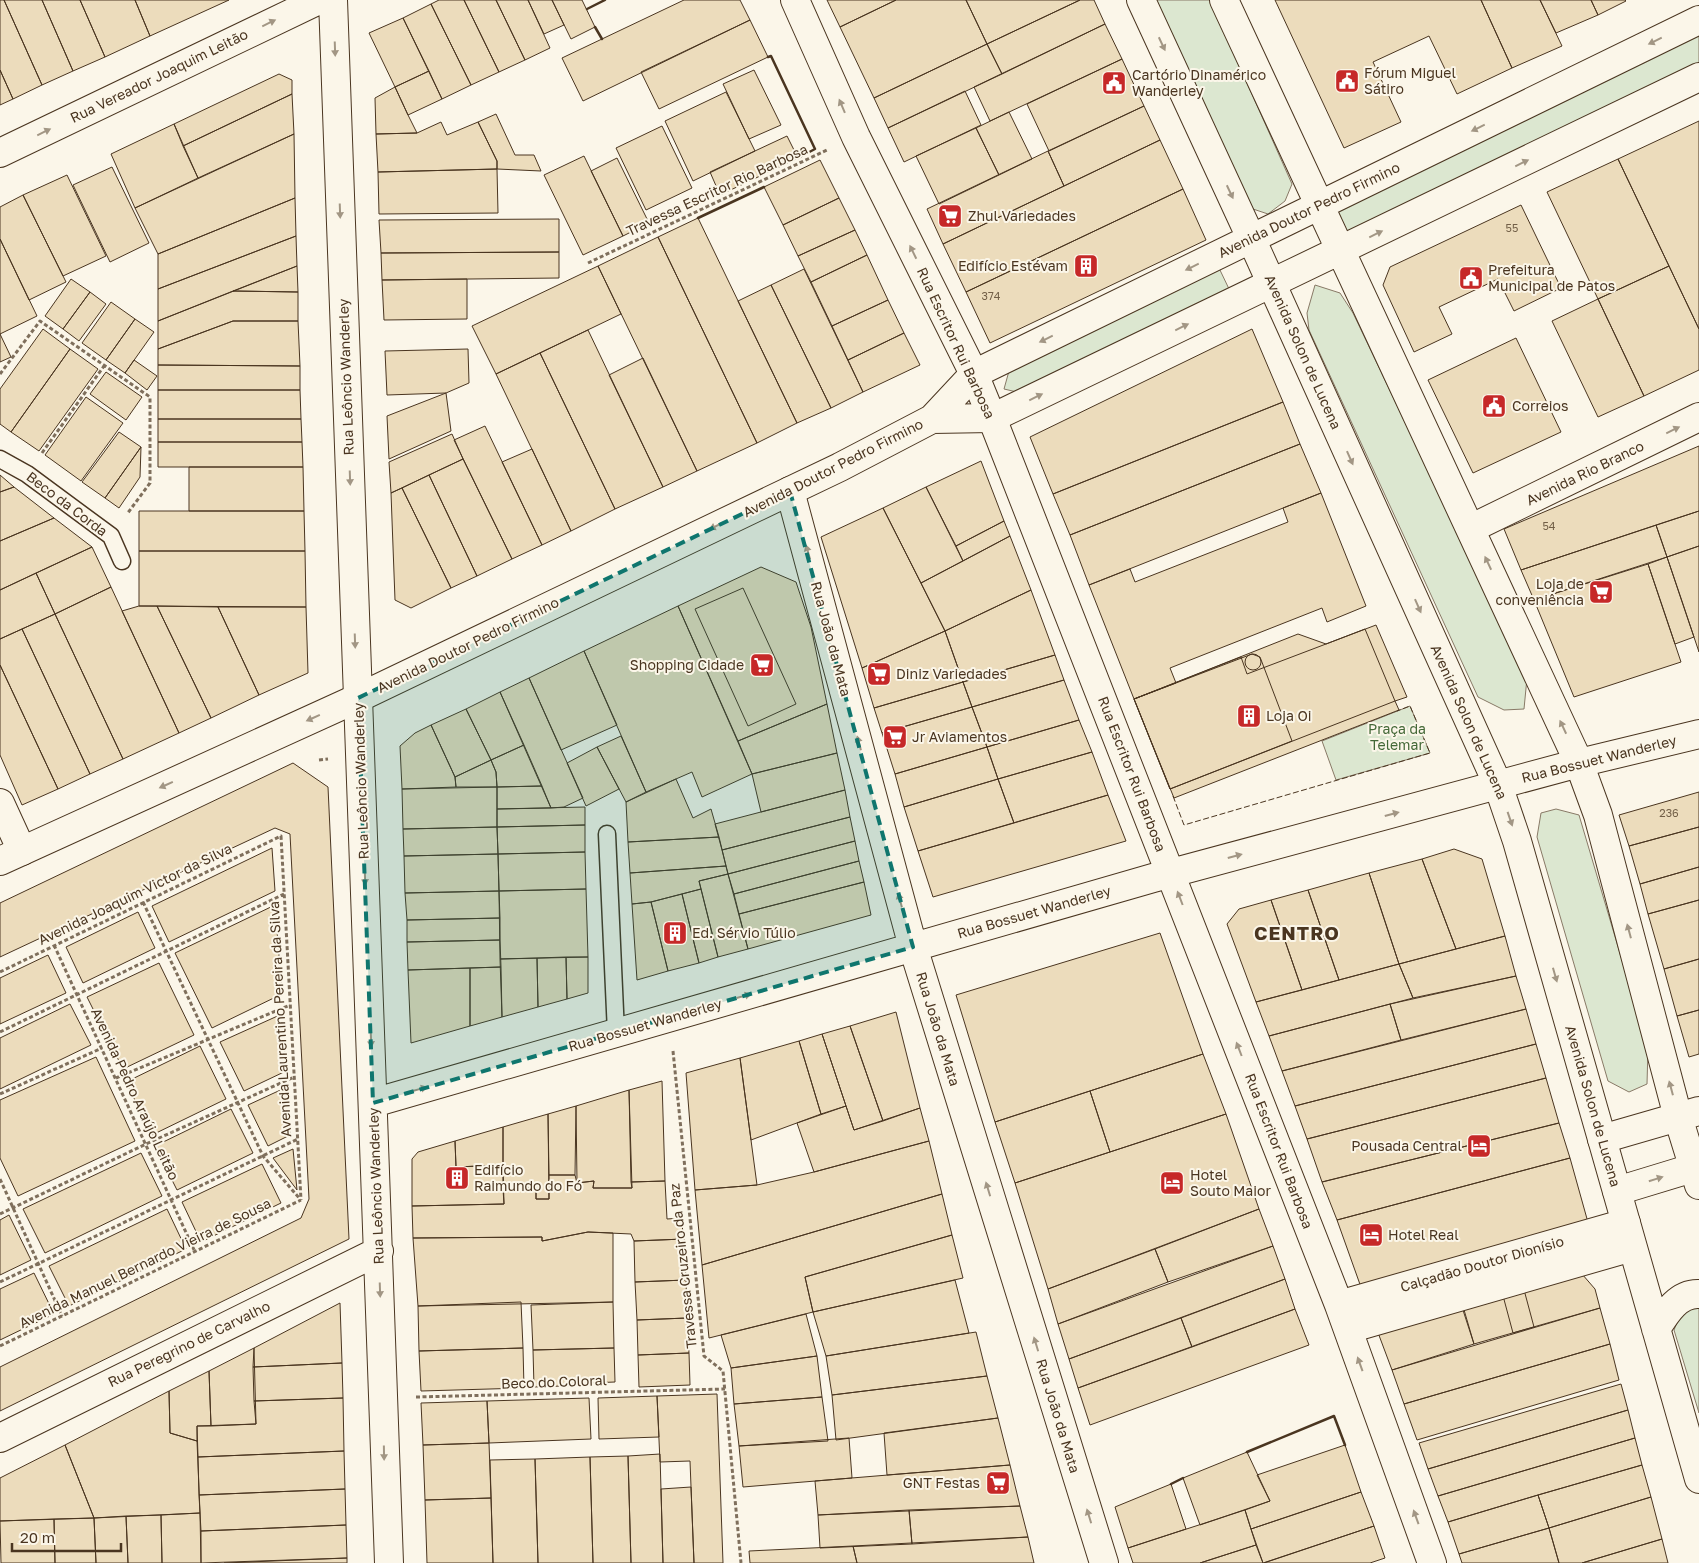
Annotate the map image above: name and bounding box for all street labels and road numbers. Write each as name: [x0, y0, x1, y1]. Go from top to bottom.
street label: Rua Vereador Joaquim Leitão: [67, 25, 250, 126]
street label: Travessa Escritor Rio Barbosa: [623, 140, 810, 239]
street label: Avenida Doutor Pedro Firmino: [1215, 158, 1402, 261]
street label: Rua Escritor Rui Barbosa: [914, 264, 999, 421]
street label: Avenida Solon de Lucena: [1262, 272, 1345, 432]
street label: Rua Leôncio Wanderley: [334, 298, 357, 456]
street label: Avenida Doutor Pedro Firmino: [740, 415, 926, 521]
street label: Avenida Rio Branco: [1523, 437, 1646, 508]
street label: Beco da Corda: [24, 468, 111, 540]
street label: Rua João da Mata: [808, 579, 855, 698]
street label: Avenida Doutor Pedro Firmino: [374, 593, 561, 696]
street label: Avenida Solon de Lucena: [1428, 642, 1511, 802]
street label: Rua Escritor Rui Barbosa: [1095, 694, 1170, 854]
street label: Rua Leôncio Wanderley: [349, 702, 372, 860]
street label: Rua Bossuet Wanderley: [1520, 731, 1678, 786]
street label: Avenida Joaquim Victor da Silva: [35, 839, 234, 948]
street label: Rua Bossuet Wanderley: [955, 881, 1113, 942]
street label: Avenida Laurentino Pereira da Silva: [265, 901, 294, 1137]
street label: Rua João da Mata: [913, 970, 964, 1088]
street label: Rua Bossuet Wanderley: [566, 994, 724, 1055]
street label: Avenida Pedro Araújo Leitão: [88, 1005, 183, 1183]
street label: Avenida Solon de Lucena: [1562, 1023, 1625, 1189]
street label: Rua Escritor Rui Barbosa: [1242, 1071, 1317, 1231]
street label: Rua Leôncio Wanderley: [364, 1107, 387, 1265]
street label: Travessa Cruzeiro da Paz: [665, 1183, 700, 1350]
street label: Avenida Manuel Bernardo Vieira de Sousa: [16, 1194, 274, 1331]
street label: Calçadão Doutor Dionísio: [1398, 1232, 1566, 1295]
street label: Rua Peregrino de Carvalho: [105, 1297, 273, 1390]
street label: Rua João da Mata: [1033, 1357, 1084, 1475]
street label: Beco do Coloral: [501, 1371, 607, 1392]

